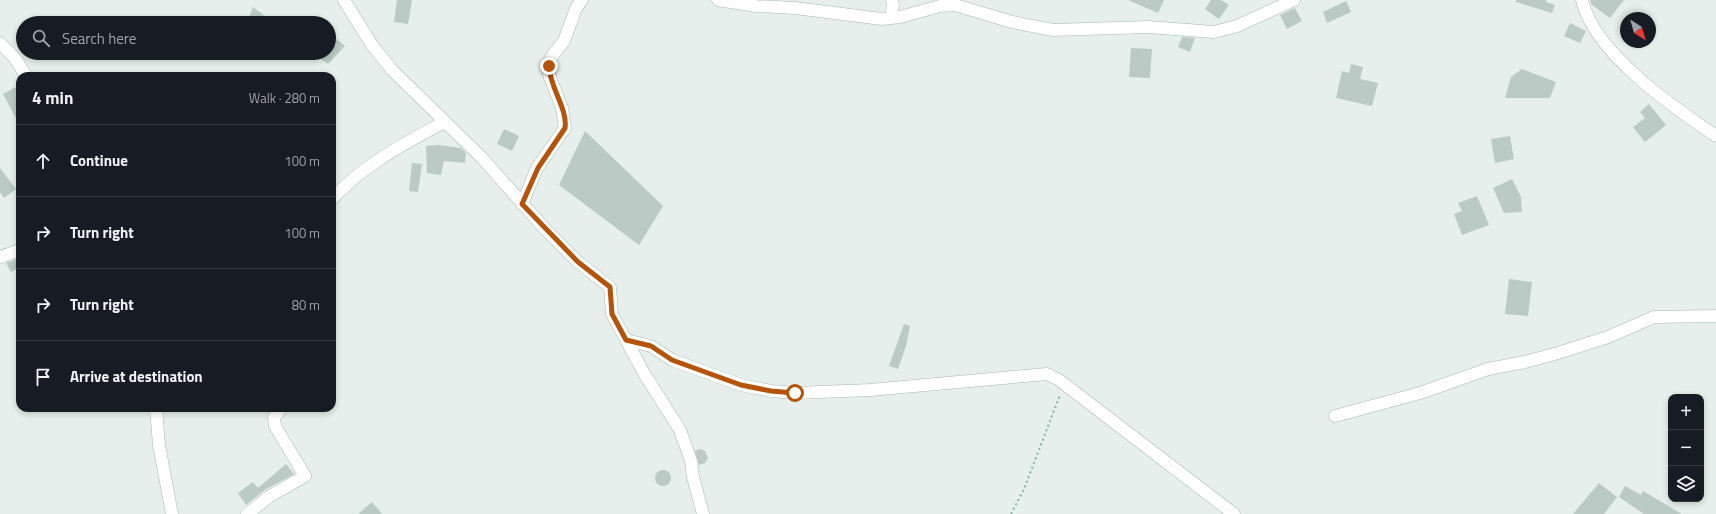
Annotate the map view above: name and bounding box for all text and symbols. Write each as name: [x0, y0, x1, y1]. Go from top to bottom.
north arrow: [1620, 12, 1656, 48]
search box: [16, 16, 336, 60]
icon: search: [30, 27, 52, 49]
text: Search here: [62, 27, 136, 50]
route end: [540, 57, 558, 75]
text: 4 min: [32, 85, 73, 111]
text: Walk · 280 m: [249, 88, 320, 108]
text: Continue: [70, 149, 128, 172]
icon: ahead: [32, 150, 54, 172]
text: 100 m: [284, 151, 320, 171]
text: Turn right: [70, 221, 134, 244]
icon: right: [32, 222, 54, 244]
text: 100 m: [284, 223, 320, 243]
text: Turn right: [70, 293, 134, 316]
icon: right: [32, 294, 54, 316]
text: 80 m: [292, 295, 320, 315]
text: Arrive at destination: [70, 365, 203, 388]
icon: arrive: [32, 366, 54, 388]
route start: [786, 384, 804, 402]
map controls: [1668, 394, 1704, 502]
button: +: [1668, 394, 1704, 430]
button: −: [1668, 430, 1704, 466]
button: layers: [1668, 466, 1704, 502]

